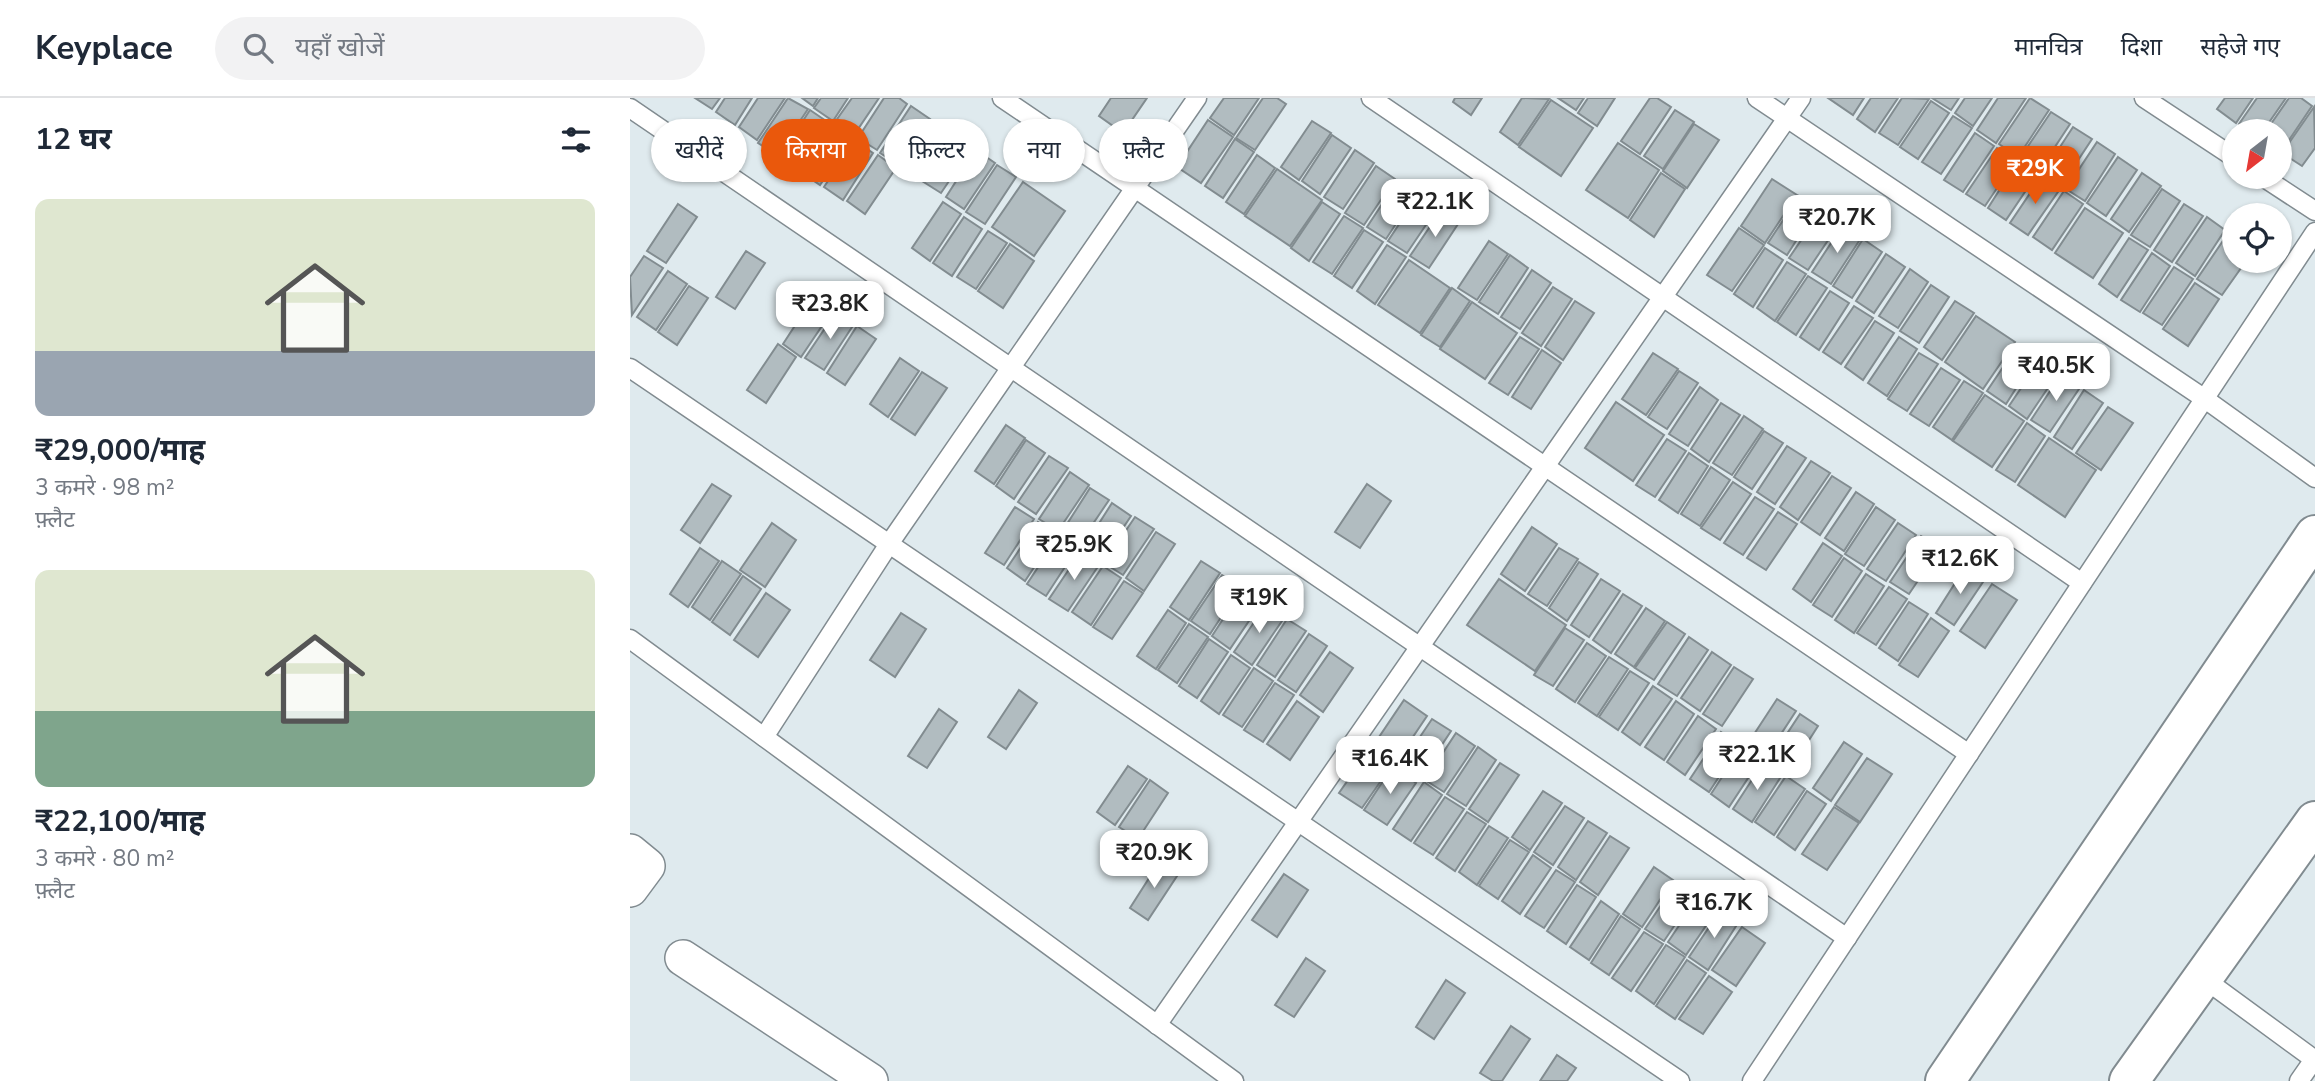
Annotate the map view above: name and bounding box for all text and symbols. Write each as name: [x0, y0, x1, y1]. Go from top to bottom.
search box: [215, 17, 705, 80]
text: Keyplace: [35, 26, 173, 71]
icon: search: [239, 29, 277, 67]
text: यहाँ खोजें: [295, 30, 385, 65]
text: मानचित्र: [2014, 31, 2083, 63]
text: दिशा: [2121, 31, 2162, 63]
text: सहेजे गए: [2200, 31, 2280, 63]
text: 12 घर: [35, 119, 112, 160]
chip: खरीदें: [651, 119, 747, 182]
chip: किराया: [761, 119, 870, 182]
chip: फ़िल्टर: [884, 119, 989, 182]
chip: नया: [1003, 119, 1085, 182]
chip: फ़्लैट: [1099, 119, 1188, 182]
north arrow: [2222, 119, 2292, 189]
map controls: [2222, 119, 2292, 273]
icon: filters: [557, 121, 595, 159]
pin: ₹29K: [1994, 146, 2076, 206]
text: ₹29K: [2007, 153, 2063, 184]
pin: ₹22.1K: [1378, 180, 1492, 239]
text: ₹22.1K: [1397, 186, 1473, 217]
pin: ₹20.7K: [1780, 195, 1894, 255]
text: ₹20.7K: [1799, 202, 1875, 233]
button: locate: [2222, 203, 2292, 273]
icon: home: [252, 245, 378, 371]
pin: ₹23.8K: [773, 282, 887, 341]
text: ₹23.8K: [792, 288, 868, 319]
pin: ₹40.5K: [1999, 344, 2113, 403]
text: ₹40.5K: [2018, 350, 2094, 381]
text: ₹29,000/माह: [35, 430, 205, 471]
text: 3 कमरे · 98 m²: [35, 472, 175, 503]
text: फ़्लैट: [35, 504, 75, 535]
pin: ₹25.9K: [1017, 522, 1131, 582]
text: ₹25.9K: [1036, 529, 1112, 560]
pin: ₹12.6K: [1903, 536, 2017, 596]
text: ₹12.6K: [1922, 543, 1998, 574]
pin: ₹19K: [1218, 575, 1300, 635]
text: ₹19K: [1231, 582, 1287, 613]
icon: home: [252, 616, 378, 742]
pin: ₹22.1K: [1700, 732, 1814, 792]
pin: ₹16.4K: [1333, 736, 1447, 796]
text: ₹22.1K: [1719, 739, 1795, 770]
text: ₹16.4K: [1352, 743, 1428, 774]
text: ₹22,100/माह: [35, 801, 205, 842]
pin: ₹20.9K: [1097, 830, 1211, 890]
text: ₹20.9K: [1116, 837, 1192, 868]
text: 3 कमरे · 80 m²: [35, 843, 175, 874]
text: फ़्लैट: [35, 875, 75, 906]
pin: ₹16.7K: [1657, 880, 1771, 940]
text: ₹16.7K: [1676, 887, 1752, 918]

